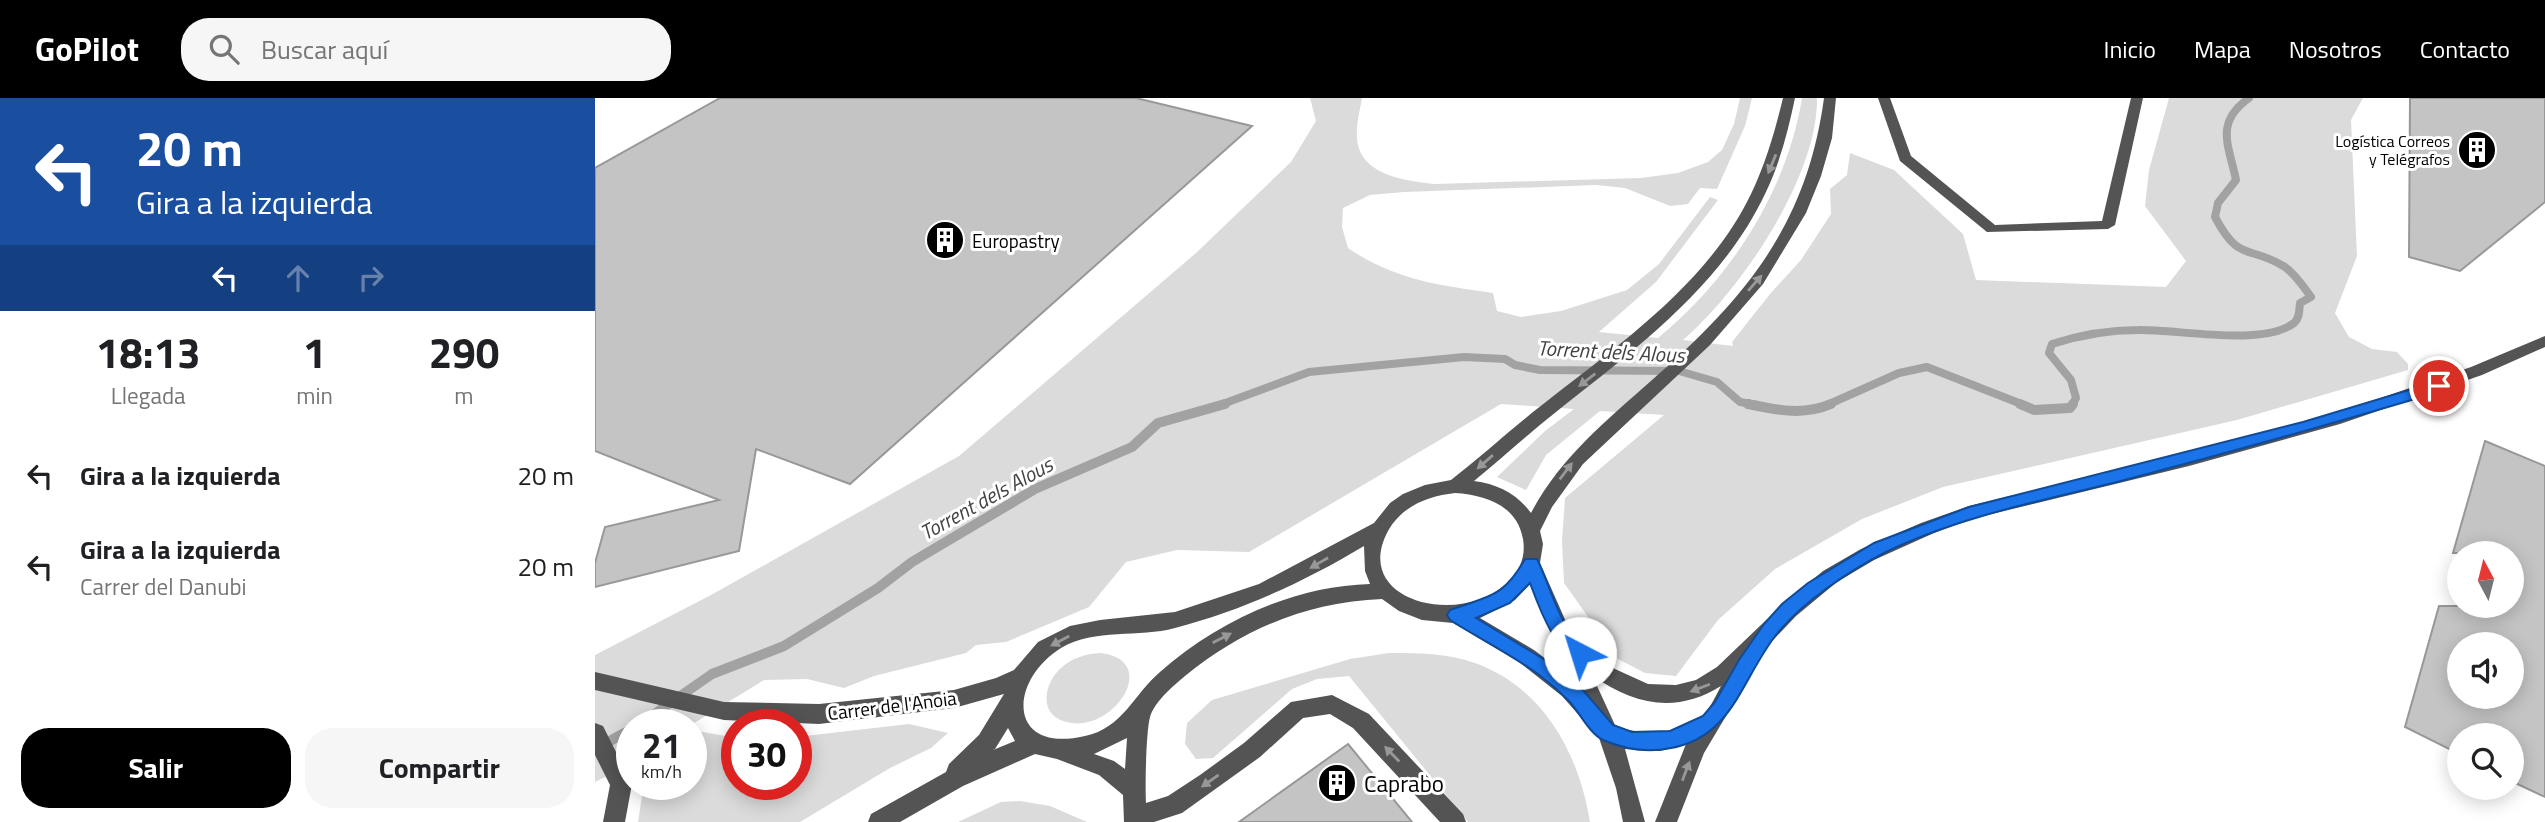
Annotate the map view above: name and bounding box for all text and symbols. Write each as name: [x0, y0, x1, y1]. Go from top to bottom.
search box: [181, 18, 671, 81]
text: GoPilot: [35, 24, 139, 74]
icon: search: [205, 30, 243, 68]
text: Buscar aquí: [261, 30, 388, 69]
text: Inicio: [2104, 31, 2156, 67]
text: Mapa: [2194, 31, 2251, 67]
text: Nosotros: [2289, 31, 2382, 67]
text: Contacto: [2420, 31, 2510, 67]
text: 20 m: [136, 110, 243, 185]
icon: left: [21, 126, 112, 217]
place label: Logística Correos y Telégrafos: [2335, 129, 2450, 171]
building icon: Logística Correos y Telégrafos: [2456, 129, 2498, 171]
one-way arrow: [1767, 154, 1778, 175]
text: Gira a la izquierda: [136, 178, 372, 226]
building icon: Europastry: [924, 219, 966, 261]
place label: Europastry: [972, 226, 1060, 255]
icon: left: [206, 259, 244, 297]
icon: ahead: [279, 259, 317, 297]
icon: right: [352, 259, 390, 297]
one-way arrow: [1747, 275, 1762, 292]
text: 18:13: [96, 320, 201, 384]
text: 1: [303, 320, 326, 384]
text: 290: [429, 320, 499, 384]
water label: Torrent dels Alous: [1537, 331, 1687, 371]
pin: [2409, 356, 2469, 416]
icon: arrive: [2420, 367, 2458, 405]
one-way arrow: [1578, 373, 1596, 388]
text: Llegada: [111, 378, 186, 413]
text: min: [296, 378, 333, 413]
text: m: [454, 378, 474, 413]
water label: Torrent dels Alous: [914, 447, 1060, 548]
one-way arrow: [1476, 454, 1493, 469]
text: Gira a la izquierda: [80, 456, 281, 495]
text: 20 m: [517, 456, 574, 495]
icon: left: [21, 457, 59, 495]
one-way arrow: [1559, 461, 1573, 480]
text: Gira a la izquierda: [80, 530, 281, 569]
north arrow: [2447, 541, 2523, 618]
map controls: [2447, 541, 2524, 800]
text: 20 m: [517, 547, 574, 586]
icon: left: [21, 548, 59, 586]
one-way arrow: [1309, 557, 1328, 569]
text: Carrer del Danubi: [80, 569, 247, 604]
position arrow: [1543, 616, 1617, 690]
button: sound: [2447, 632, 2524, 709]
one-way arrow: [1212, 633, 1232, 644]
one-way arrow: [1050, 635, 1069, 647]
street label: Carrer de l'Anoia: [826, 683, 959, 727]
one-way arrow: [1689, 683, 1710, 694]
speed limit sign: 30: [721, 709, 812, 800]
text: 21: [642, 718, 681, 772]
button: search: [2447, 723, 2524, 800]
button: Salir: [21, 728, 291, 808]
button: Compartir: [305, 728, 574, 808]
one-way arrow: [1385, 746, 1401, 763]
text: km/h: [641, 758, 682, 785]
one-way arrow: [1681, 760, 1692, 781]
building icon: Caprabo: [1316, 762, 1358, 804]
place label: Caprabo: [1364, 766, 1444, 801]
one-way arrow: [1200, 774, 1219, 787]

